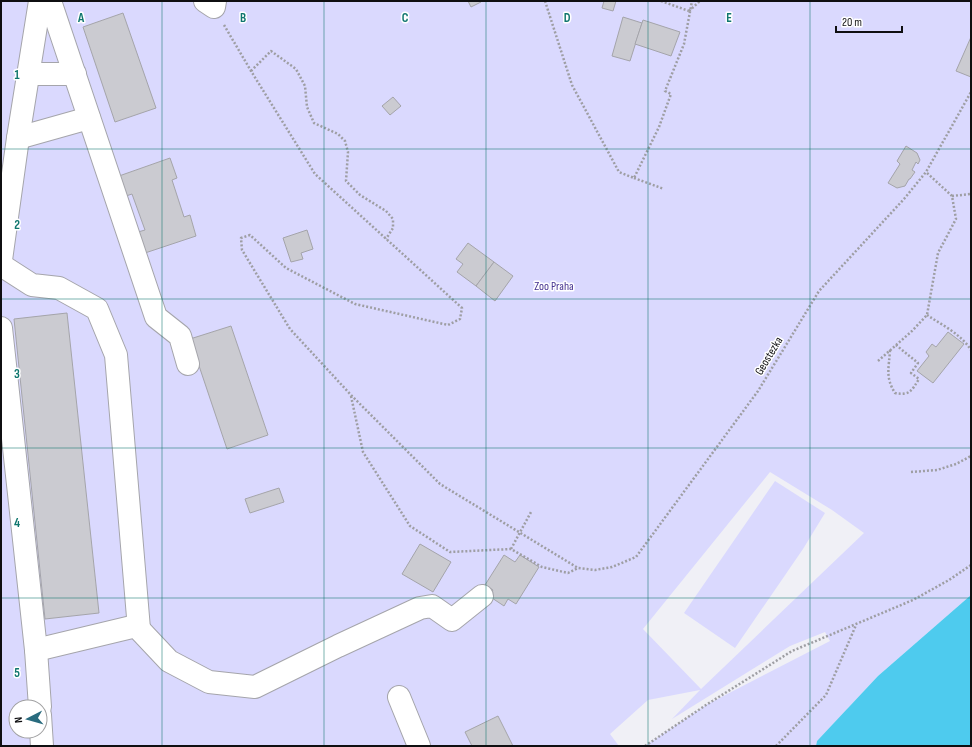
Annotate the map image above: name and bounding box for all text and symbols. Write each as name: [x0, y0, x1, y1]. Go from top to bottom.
scale bar: [836, 8, 902, 34]
text: A: [77, 10, 85, 26]
text: B: [240, 10, 246, 26]
text: C: [402, 10, 409, 26]
text: D: [564, 10, 571, 26]
text: E: [726, 10, 732, 26]
text: 20 m: [842, 15, 862, 30]
text: 1: [14, 67, 20, 83]
text: 2: [14, 217, 20, 233]
park label: Zoo Praha: [534, 279, 574, 294]
street label: Geostezka: [752, 334, 786, 378]
text: 3: [14, 366, 20, 382]
text: 4: [14, 515, 20, 531]
text: 5: [14, 665, 20, 681]
north arrow: [8, 699, 48, 739]
text: N: [12, 716, 25, 724]

